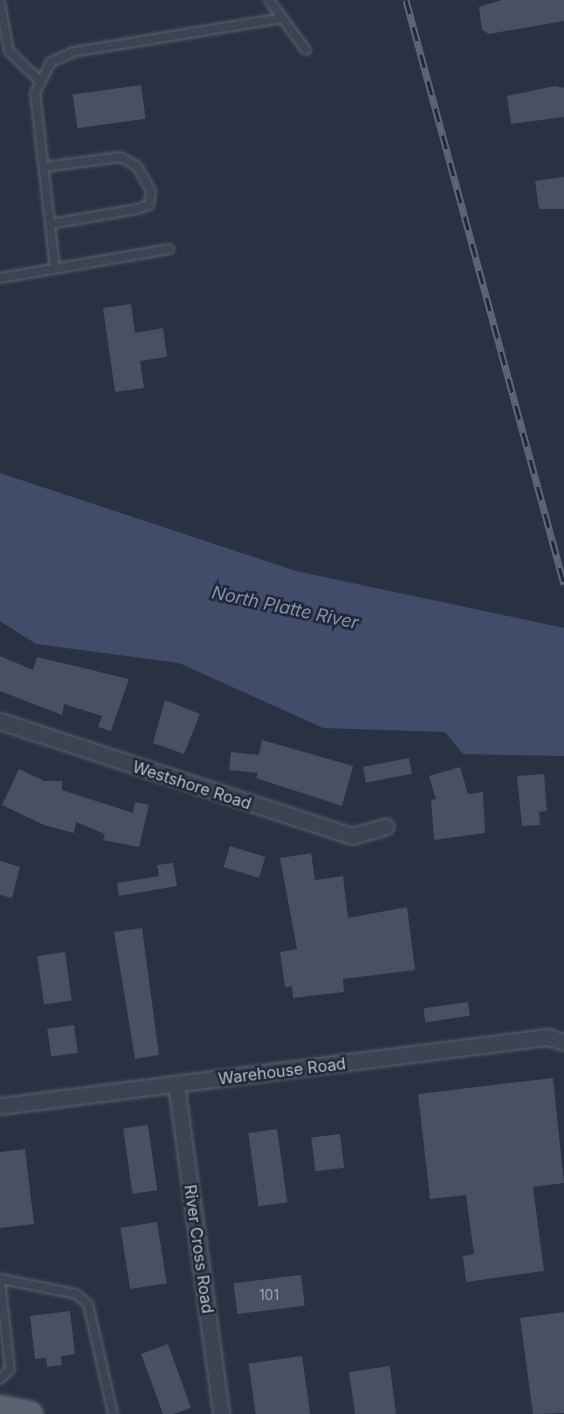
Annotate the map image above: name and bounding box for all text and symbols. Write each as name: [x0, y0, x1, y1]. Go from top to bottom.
water label: North Platte River: [210, 582, 360, 634]
street label: Westshore Road: [130, 757, 254, 813]
street label: Warehouse Road: [217, 1054, 347, 1088]
street label: River Cross Road: [180, 1183, 218, 1315]
house number: 101: [259, 1287, 279, 1303]

